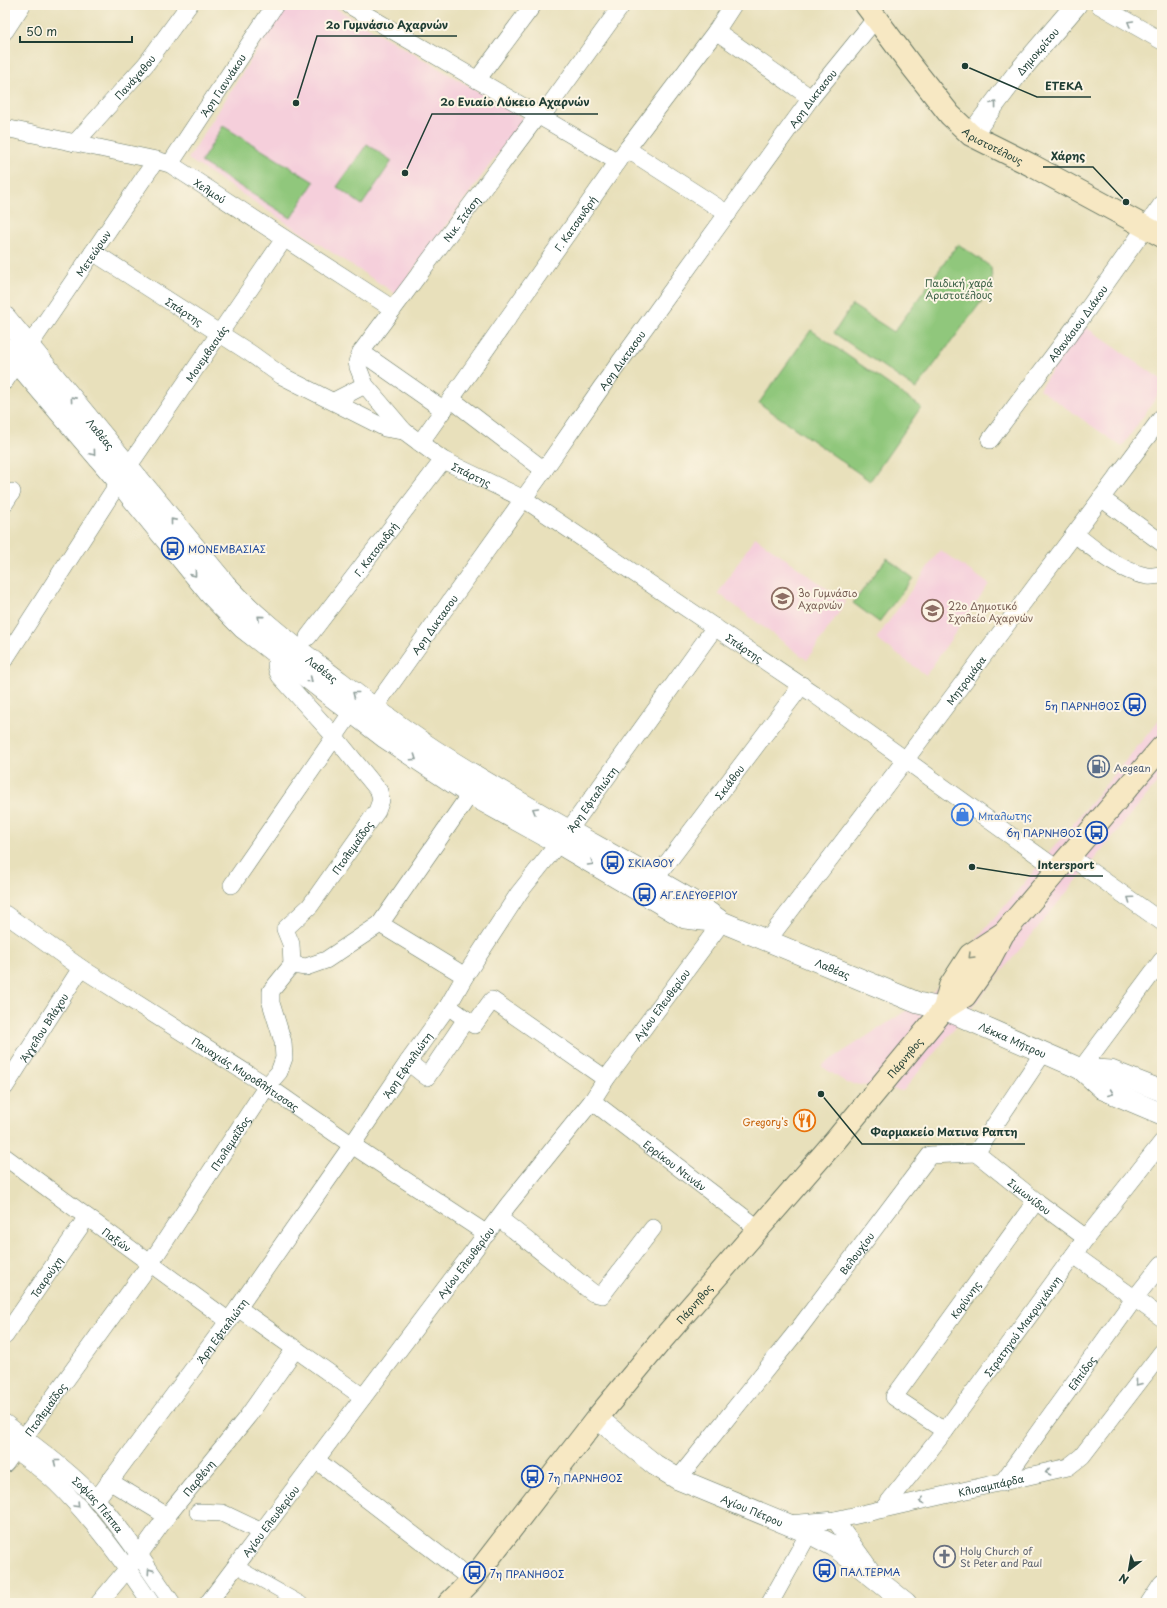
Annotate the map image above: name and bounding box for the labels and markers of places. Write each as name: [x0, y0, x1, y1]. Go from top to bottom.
callout: 2ο Γυμνάσιο Αχαρνών: [317, 13, 457, 36]
callout: ΕΤΕΚΑ: [1037, 74, 1091, 97]
callout: 2ο Ενιαίο Λύκειο Αχαρνών: [432, 91, 598, 114]
callout: Χάρης: [1043, 144, 1093, 167]
bus stop icon: ΜΟΝΕΜΒΑΣΙΑΣ: [160, 535, 186, 561]
place label: ΜΟΝΕΜΒΑΣΙΑΣ: [188, 541, 266, 556]
school or university icon: 3ο Γυμνάσιο Αχαρνών: [769, 585, 795, 611]
place label: 3ο Γυμνάσιο Αχαρνών: [798, 585, 858, 612]
school or university icon: 22ο Δημοτικό Σχολείο Αχαρνών: [920, 598, 946, 624]
place label: 22ο Δημοτικό Σχολείο Αχαρνών: [948, 598, 1033, 625]
bus stop icon: 5η ΠΑΡΝΗΘΟΣ: [1122, 692, 1148, 718]
place label: 5η ΠΑΡΝΗΘΟΣ: [1045, 698, 1120, 713]
fuel station icon: Aegean: [1085, 754, 1111, 780]
place label: Aegean: [1114, 760, 1151, 775]
shop icon: Μπαλωτης: [950, 802, 976, 828]
place label: Μπαλωτης: [978, 808, 1032, 823]
bus stop icon: 6η ΠΑΡΝΗΘΟΣ: [1084, 819, 1110, 845]
place label: 6η ΠΑΡΝΗΘΟΣ: [1006, 825, 1082, 840]
bus stop icon: ΣΚΙΑΘΟΥ: [600, 849, 626, 875]
callout: Intersport: [1030, 853, 1103, 876]
place label: ΣΚΙΑΘΟΥ: [628, 855, 674, 870]
bus stop icon: ΑΓ.ΕΛΕΥΘΕΡΙΟΥ: [631, 881, 657, 907]
place label: ΑΓ.ΕΛΕΥΘΕΡΙΟΥ: [660, 887, 738, 902]
restaurant icon: Gregory's: [791, 1108, 817, 1134]
place label: Gregory's: [742, 1114, 788, 1130]
callout: Φαρμακείο Ματινα Ραπτη: [862, 1121, 1025, 1144]
bus stop icon: 7η ΠΑΡΝΗΘΟΣ: [520, 1464, 546, 1490]
place label: 7η ΠΑΡΝΗΘΟΣ: [548, 1470, 622, 1485]
church icon: Holy Church of St Peter and Paul: [932, 1543, 958, 1569]
place label: Holy Church of St Peter and Paul: [960, 1543, 1042, 1570]
bus stop icon: ΠΑΛ.ΤΕΡΜΑ: [811, 1558, 837, 1584]
bus stop icon: 7η ΠΡΑΝΗΘΟΣ: [461, 1560, 487, 1586]
place label: ΠΑΛ.ΤΕΡΜΑ: [840, 1564, 901, 1579]
place label: 7η ΠΡΑΝΗΘΟΣ: [490, 1566, 564, 1581]

